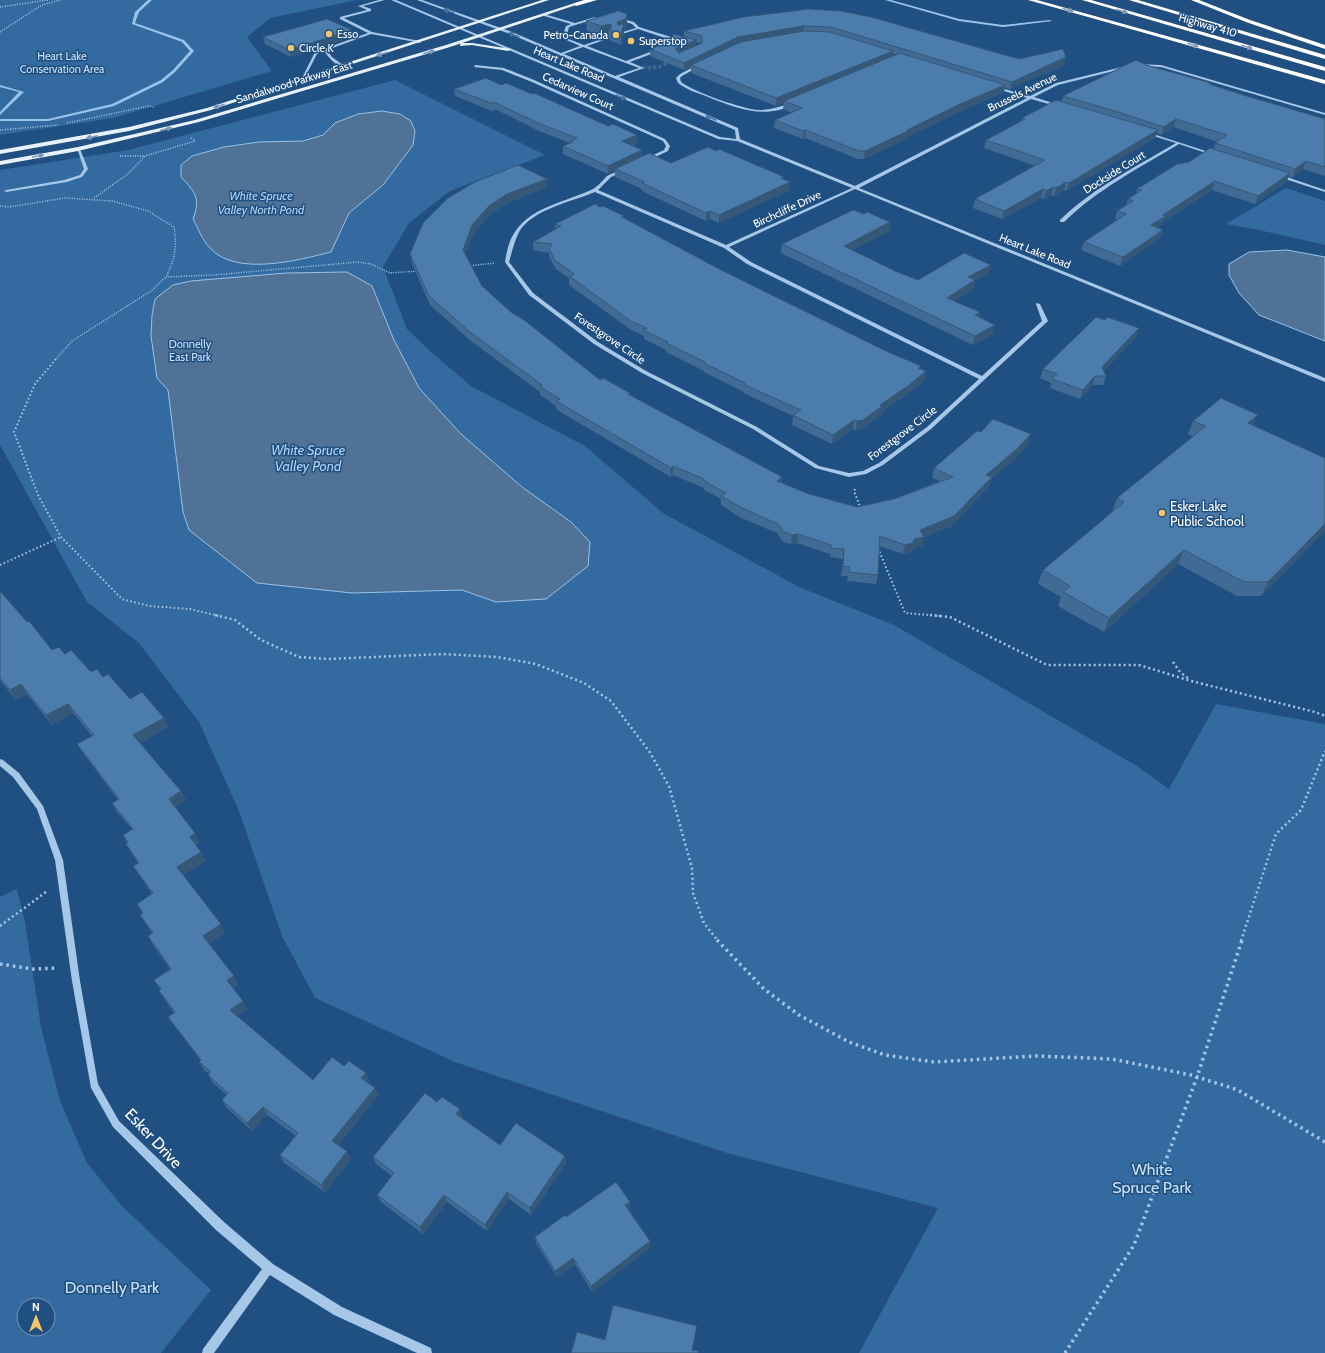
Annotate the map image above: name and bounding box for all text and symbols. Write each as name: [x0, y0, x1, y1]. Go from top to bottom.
one-way arrow: [443, 8, 455, 14]
one-way arrow: [1062, 8, 1075, 14]
one-way arrow: [1117, 8, 1129, 14]
street label: Highway 410: [1177, 10, 1239, 40]
place label: Esso: [337, 27, 358, 41]
place label: Petro-Canada: [544, 28, 609, 42]
marker: Esso: [324, 29, 334, 39]
marker: Petro-Canada: [611, 30, 621, 40]
one-way arrow: [508, 31, 520, 38]
place label: Superstop: [639, 34, 687, 48]
marker: Superstop: [626, 36, 636, 46]
place label: Circle K: [299, 41, 334, 55]
marker: Circle K: [286, 43, 296, 53]
street label: Heart Lake Road: [531, 43, 607, 85]
one-way arrow: [1187, 43, 1200, 49]
one-way arrow: [1242, 44, 1254, 50]
park label: Heart Lake Conservation Area: [20, 49, 105, 76]
one-way arrow: [424, 49, 436, 55]
one-way arrow: [376, 51, 388, 57]
street label: Sandalwood Parkway East: [234, 58, 354, 106]
street label: Cedarview Court: [540, 69, 616, 113]
street label: Brussels Avenue: [985, 69, 1059, 115]
one-way arrow: [615, 94, 627, 100]
one-way arrow: [212, 103, 224, 109]
one-way arrow: [706, 115, 717, 121]
one-way arrow: [159, 126, 172, 132]
one-way arrow: [86, 134, 98, 140]
street label: Dockside Court: [1080, 147, 1148, 197]
one-way arrow: [32, 153, 45, 159]
street label: Birchcliffe Drive: [751, 187, 823, 231]
water label: White Spruce Valley North Pond: [218, 188, 305, 217]
street label: Heart Lake Road: [997, 230, 1073, 272]
street label: Forestgrove Circle: [572, 309, 648, 367]
park label: Donnelly East Park: [169, 337, 212, 364]
street label: Forestgrove Circle: [865, 402, 940, 463]
water label: White Spruce Valley Pond: [271, 441, 346, 475]
place label: Esker Lake Public School: [1170, 498, 1244, 529]
marker: Esker Lake Public School: [1157, 508, 1167, 518]
street label: Esker Drive: [121, 1104, 186, 1172]
park label: White Spruce Park: [1112, 1160, 1193, 1197]
park label: Donnelly Park: [65, 1278, 160, 1297]
north arrow: [16, 1297, 56, 1337]
text: N: [32, 1300, 40, 1314]

